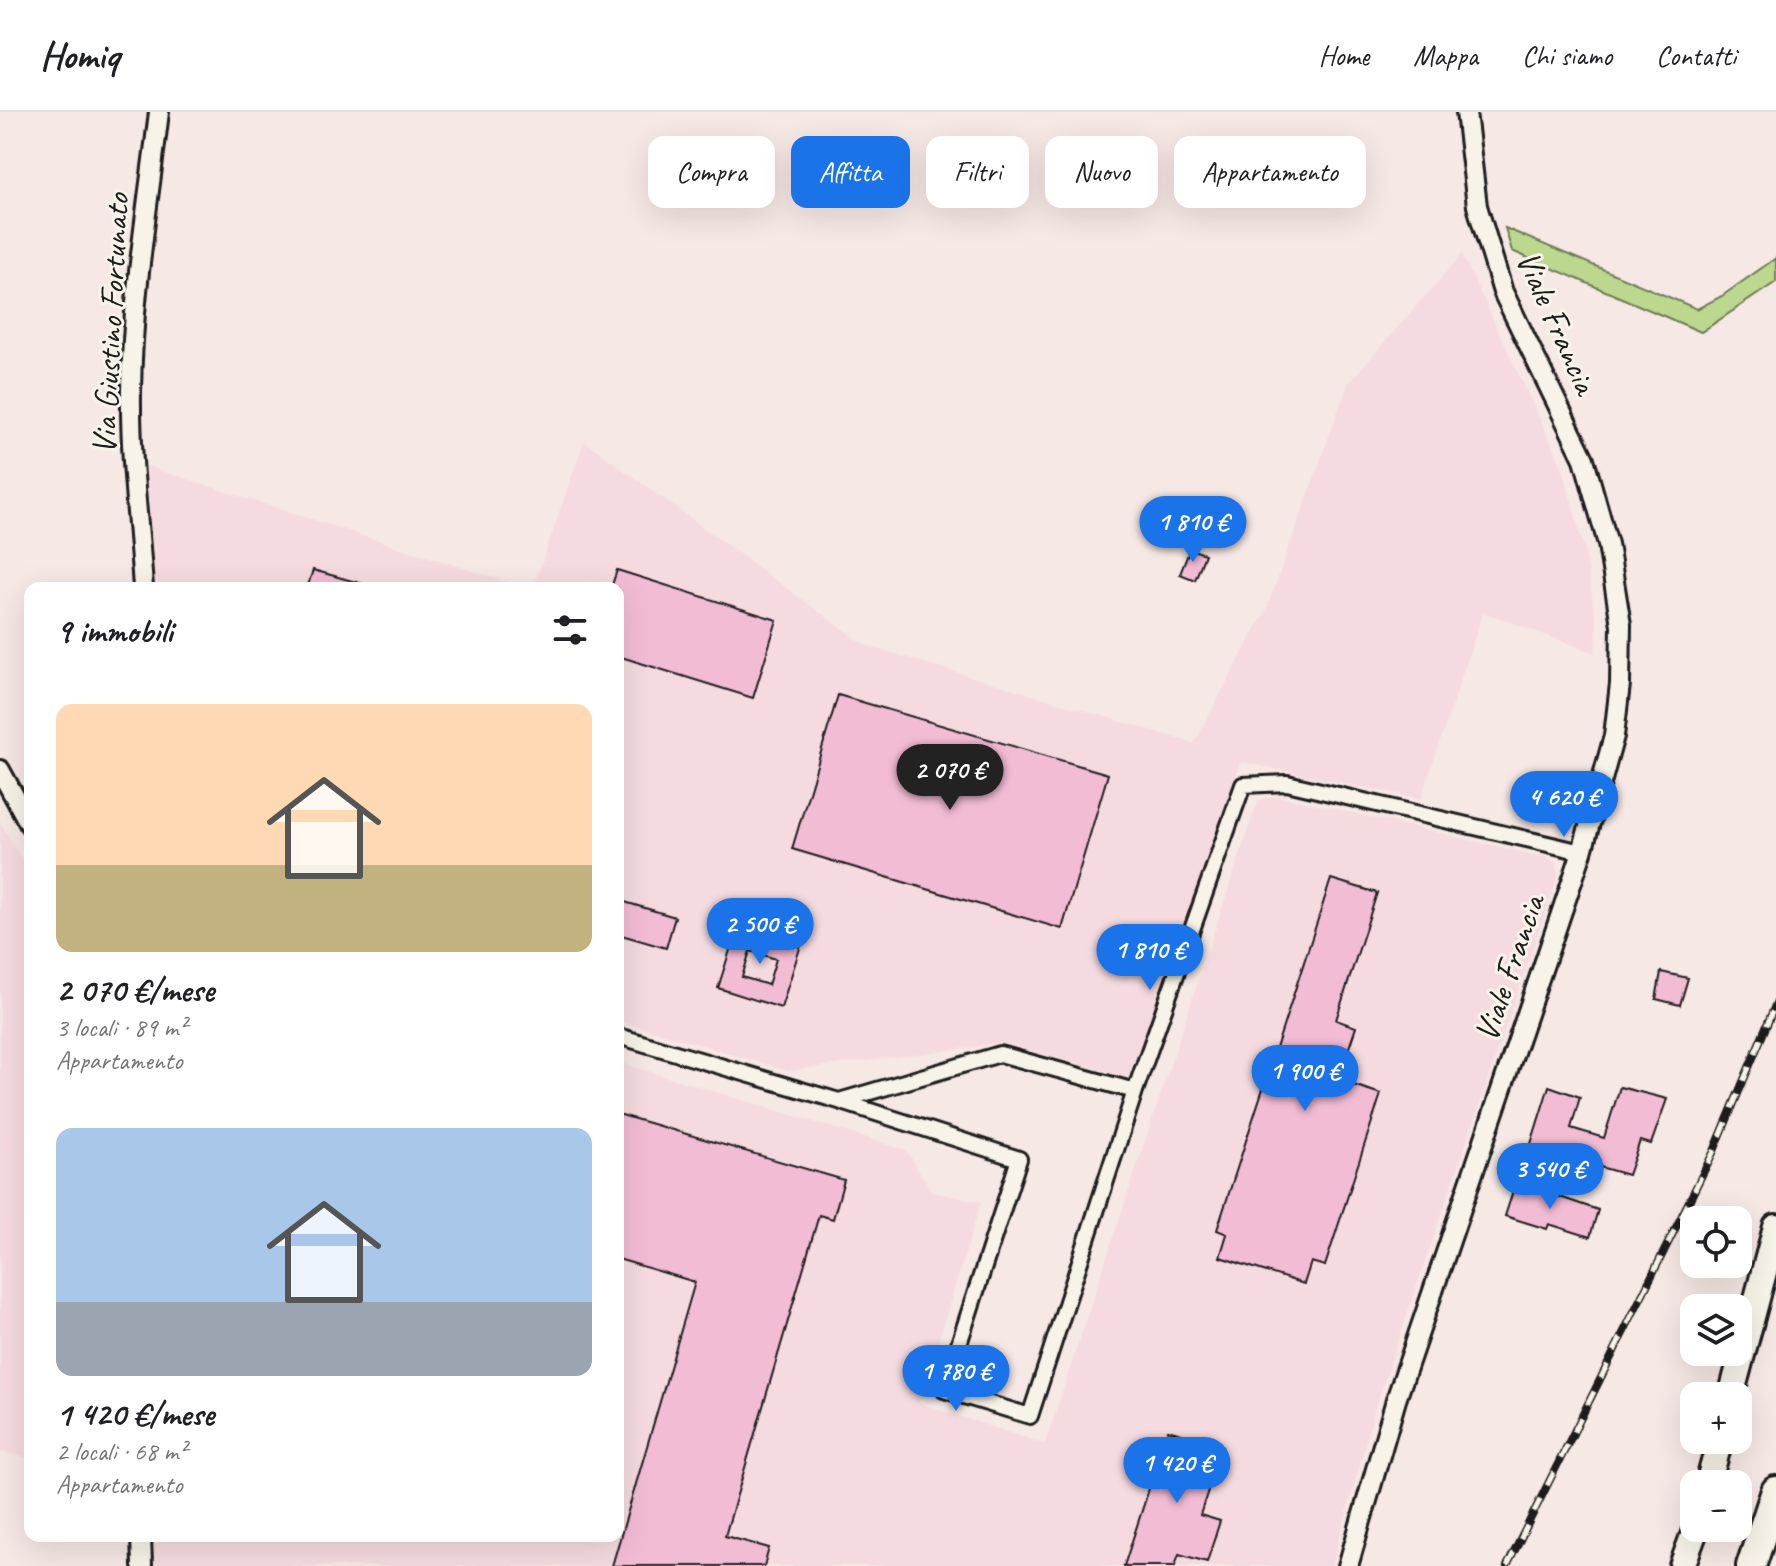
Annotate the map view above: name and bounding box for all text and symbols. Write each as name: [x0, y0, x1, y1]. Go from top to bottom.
text: Homiq: [40, 32, 119, 79]
text: Home: [1319, 38, 1369, 73]
text: Mappa: [1413, 38, 1478, 73]
text: Chi siamo: [1522, 38, 1612, 73]
text: Contatti: [1656, 38, 1736, 73]
chip: Compra: [648, 136, 775, 208]
chip: Affitta: [791, 136, 910, 208]
chip: Filtri: [926, 136, 1029, 208]
chip: Nuovo: [1045, 136, 1158, 208]
chip: Appartamento: [1174, 136, 1366, 208]
street label: Via Giustino Fortunato: [82, 191, 138, 455]
street label: Viale Francia: [1507, 244, 1609, 403]
pin: 1 810 €: [1119, 496, 1267, 564]
text: 1 810 €: [1157, 505, 1229, 538]
icon: filters: [548, 608, 592, 652]
text: 9 immobili: [56, 609, 173, 652]
pin: 2 070 €: [876, 744, 1024, 812]
text: 2 070 €: [915, 753, 985, 786]
icon: home: [252, 756, 396, 900]
pin: 4 620 €: [1490, 771, 1638, 839]
text: 4 620 €: [1528, 780, 1600, 813]
street label: Viale Francia: [1464, 886, 1555, 1047]
pin: 2 500 €: [686, 898, 834, 966]
text: 2 500 €: [725, 907, 795, 940]
pin: 1 810 €: [1076, 924, 1224, 992]
text: 1 810 €: [1114, 933, 1186, 966]
text: 2 070 €/mese: [56, 968, 214, 1011]
text: 3 locali · 89 m²: [56, 1011, 186, 1044]
text: Appartamento: [56, 1044, 182, 1077]
pin: 1 900 €: [1231, 1045, 1379, 1113]
text: 1 900 €: [1270, 1054, 1340, 1087]
pin: 3 540 €: [1476, 1143, 1624, 1211]
text: 3 540 €: [1515, 1152, 1585, 1185]
icon: home: [252, 1180, 396, 1324]
map controls: [1680, 1206, 1752, 1542]
button: locate: [1680, 1206, 1752, 1278]
button: layers: [1680, 1294, 1752, 1366]
pin: 1 780 €: [882, 1345, 1030, 1413]
text: 1 780 €: [921, 1354, 991, 1387]
button: +: [1680, 1382, 1752, 1454]
text: 1 420 €/mese: [56, 1392, 214, 1435]
text: 2 locali · 68 m²: [56, 1435, 186, 1468]
pin: 1 420 €: [1103, 1437, 1251, 1505]
text: 1 420 €: [1141, 1446, 1213, 1479]
text: Appartamento: [56, 1468, 182, 1501]
button: −: [1680, 1470, 1752, 1542]

